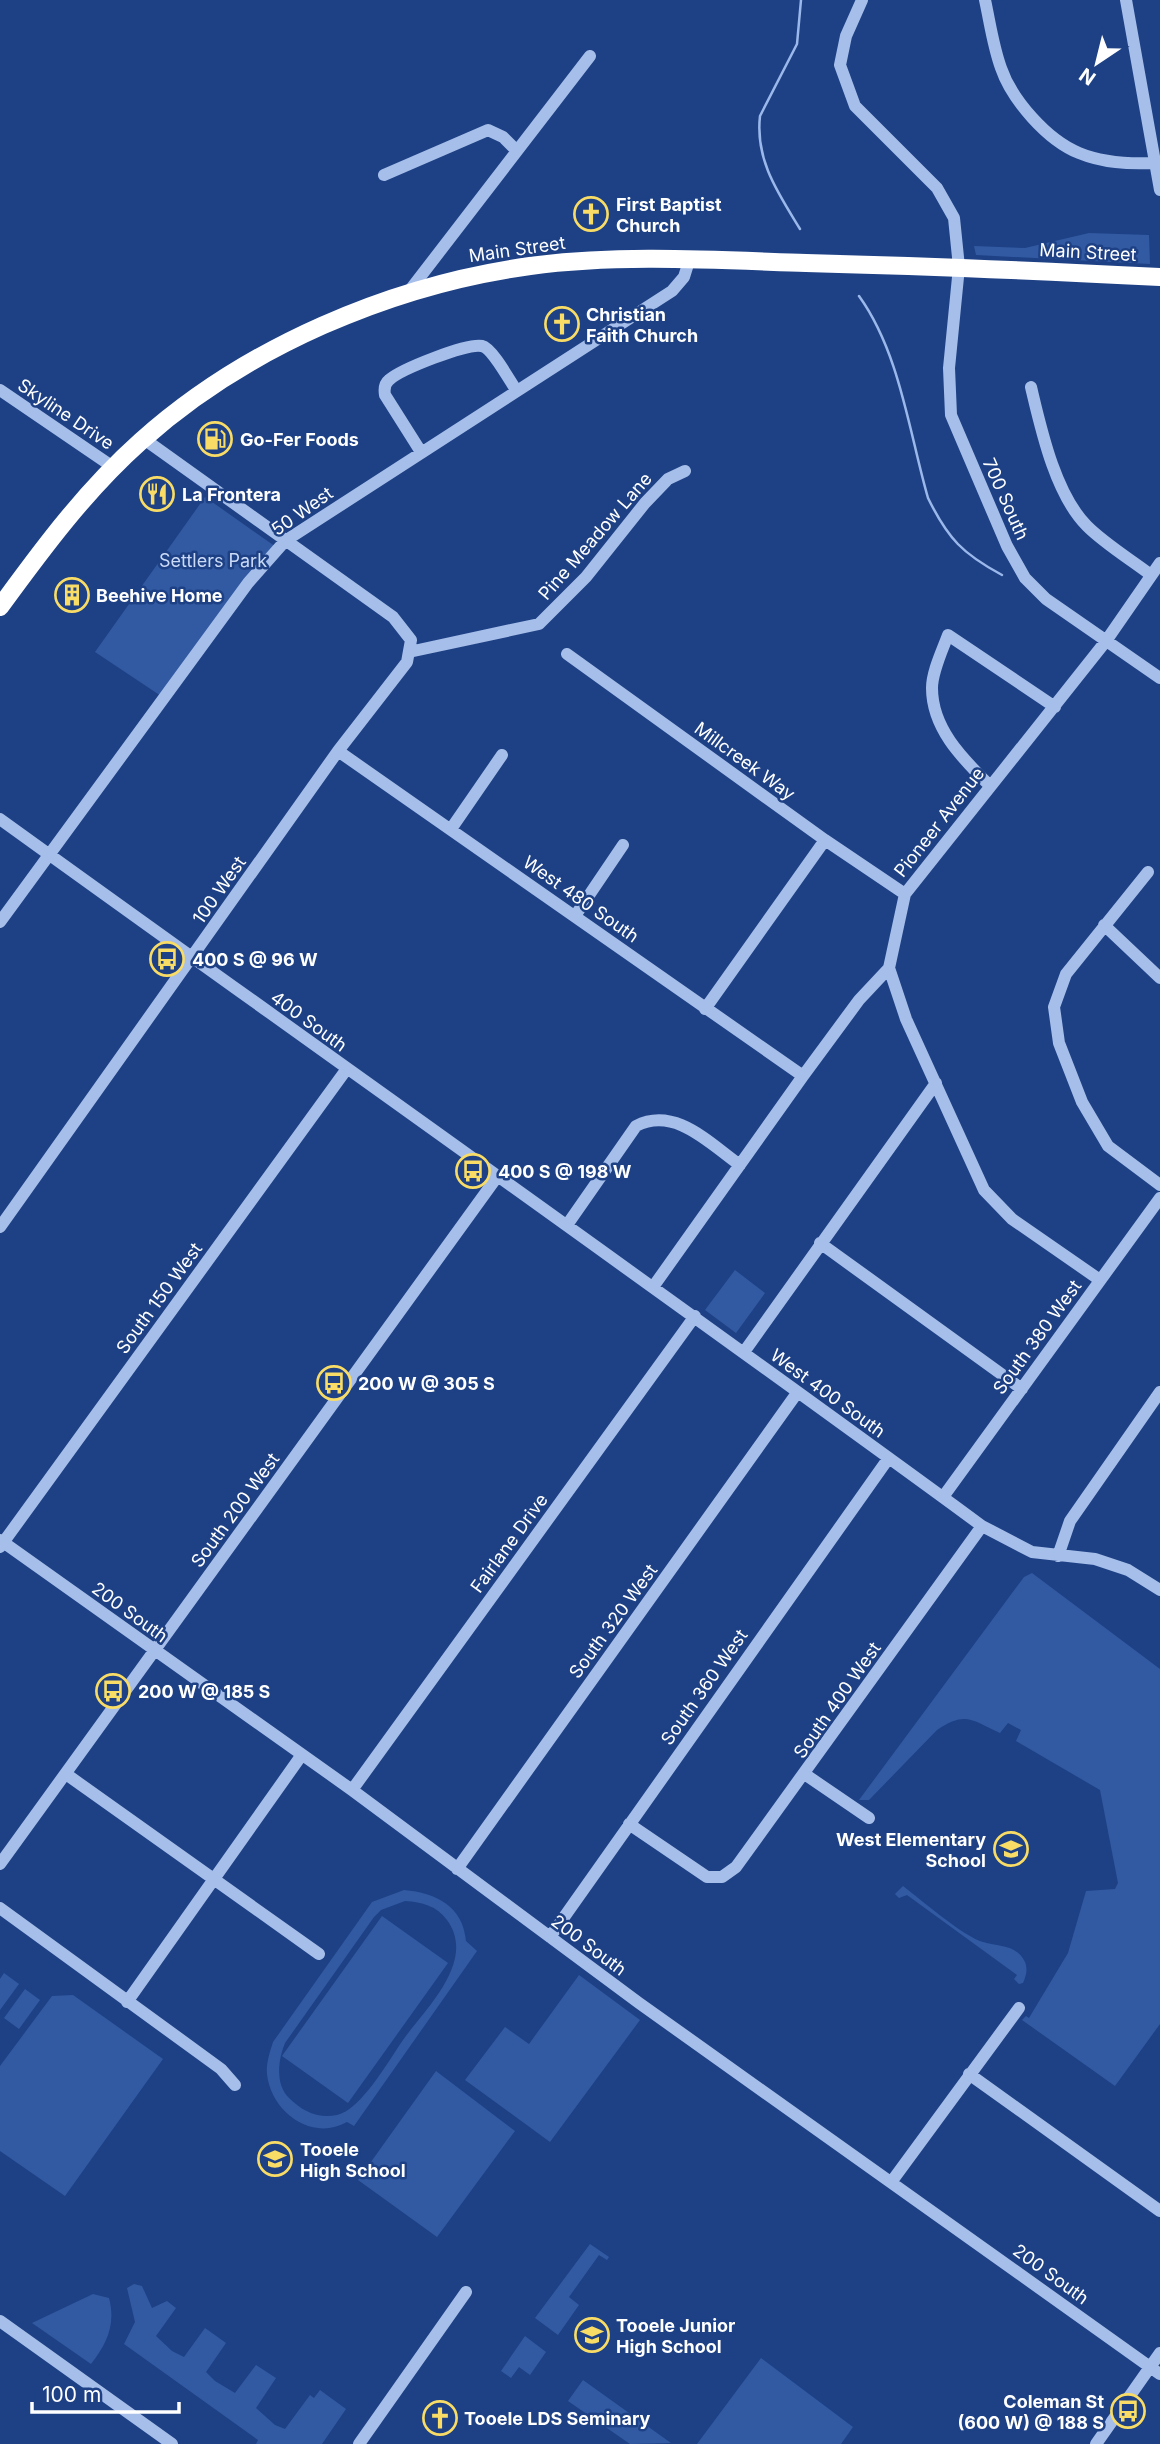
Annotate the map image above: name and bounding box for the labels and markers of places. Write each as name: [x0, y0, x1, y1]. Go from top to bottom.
place label: First Baptist Church: [616, 194, 722, 236]
church icon: First Baptist Church: [572, 195, 610, 233]
place label: Christian Faith Church: [586, 304, 698, 346]
church icon: Christian Faith Church: [543, 305, 581, 343]
fuel station icon: Go-Fer Foods: [196, 420, 234, 458]
place label: Go-Fer Foods: [240, 429, 359, 450]
restaurant icon: La Frontera: [138, 475, 176, 513]
place label: La Frontera: [182, 484, 281, 505]
building icon: Beehive Home: [53, 576, 91, 614]
place label: Beehive Home: [96, 585, 223, 606]
bus stop icon: 400 S @ 96 W: [148, 940, 186, 978]
place label: 400 S @ 96 W: [192, 949, 318, 970]
bus stop icon: 400 S @ 198 W: [454, 1152, 492, 1190]
place label: 400 S @ 198 W: [498, 1161, 632, 1182]
bus stop icon: 200 W @ 305 S: [315, 1364, 353, 1402]
place label: 200 W @ 305 S: [358, 1373, 495, 1394]
bus stop icon: 200 W @ 185 S: [94, 1672, 132, 1710]
place label: 200 W @ 185 S: [138, 1681, 271, 1702]
place label: West Elementary School: [836, 1829, 986, 1871]
school or university icon: West Elementary School: [992, 1830, 1030, 1868]
place label: Tooele High School: [300, 2139, 406, 2181]
school or university icon: Tooele High School: [256, 2140, 294, 2178]
place label: Tooele Junior High School: [616, 2315, 735, 2357]
school or university icon: Tooele Junior High School: [573, 2316, 611, 2354]
place label: Coleman St (600 W) @ 188 S: [957, 2391, 1104, 2433]
bus stop icon: Coleman St (600 W) @ 188 S: [1109, 2392, 1147, 2430]
church icon: Tooele LDS Seminary: [421, 2399, 459, 2437]
place label: Tooele LDS Seminary: [464, 2408, 651, 2429]

